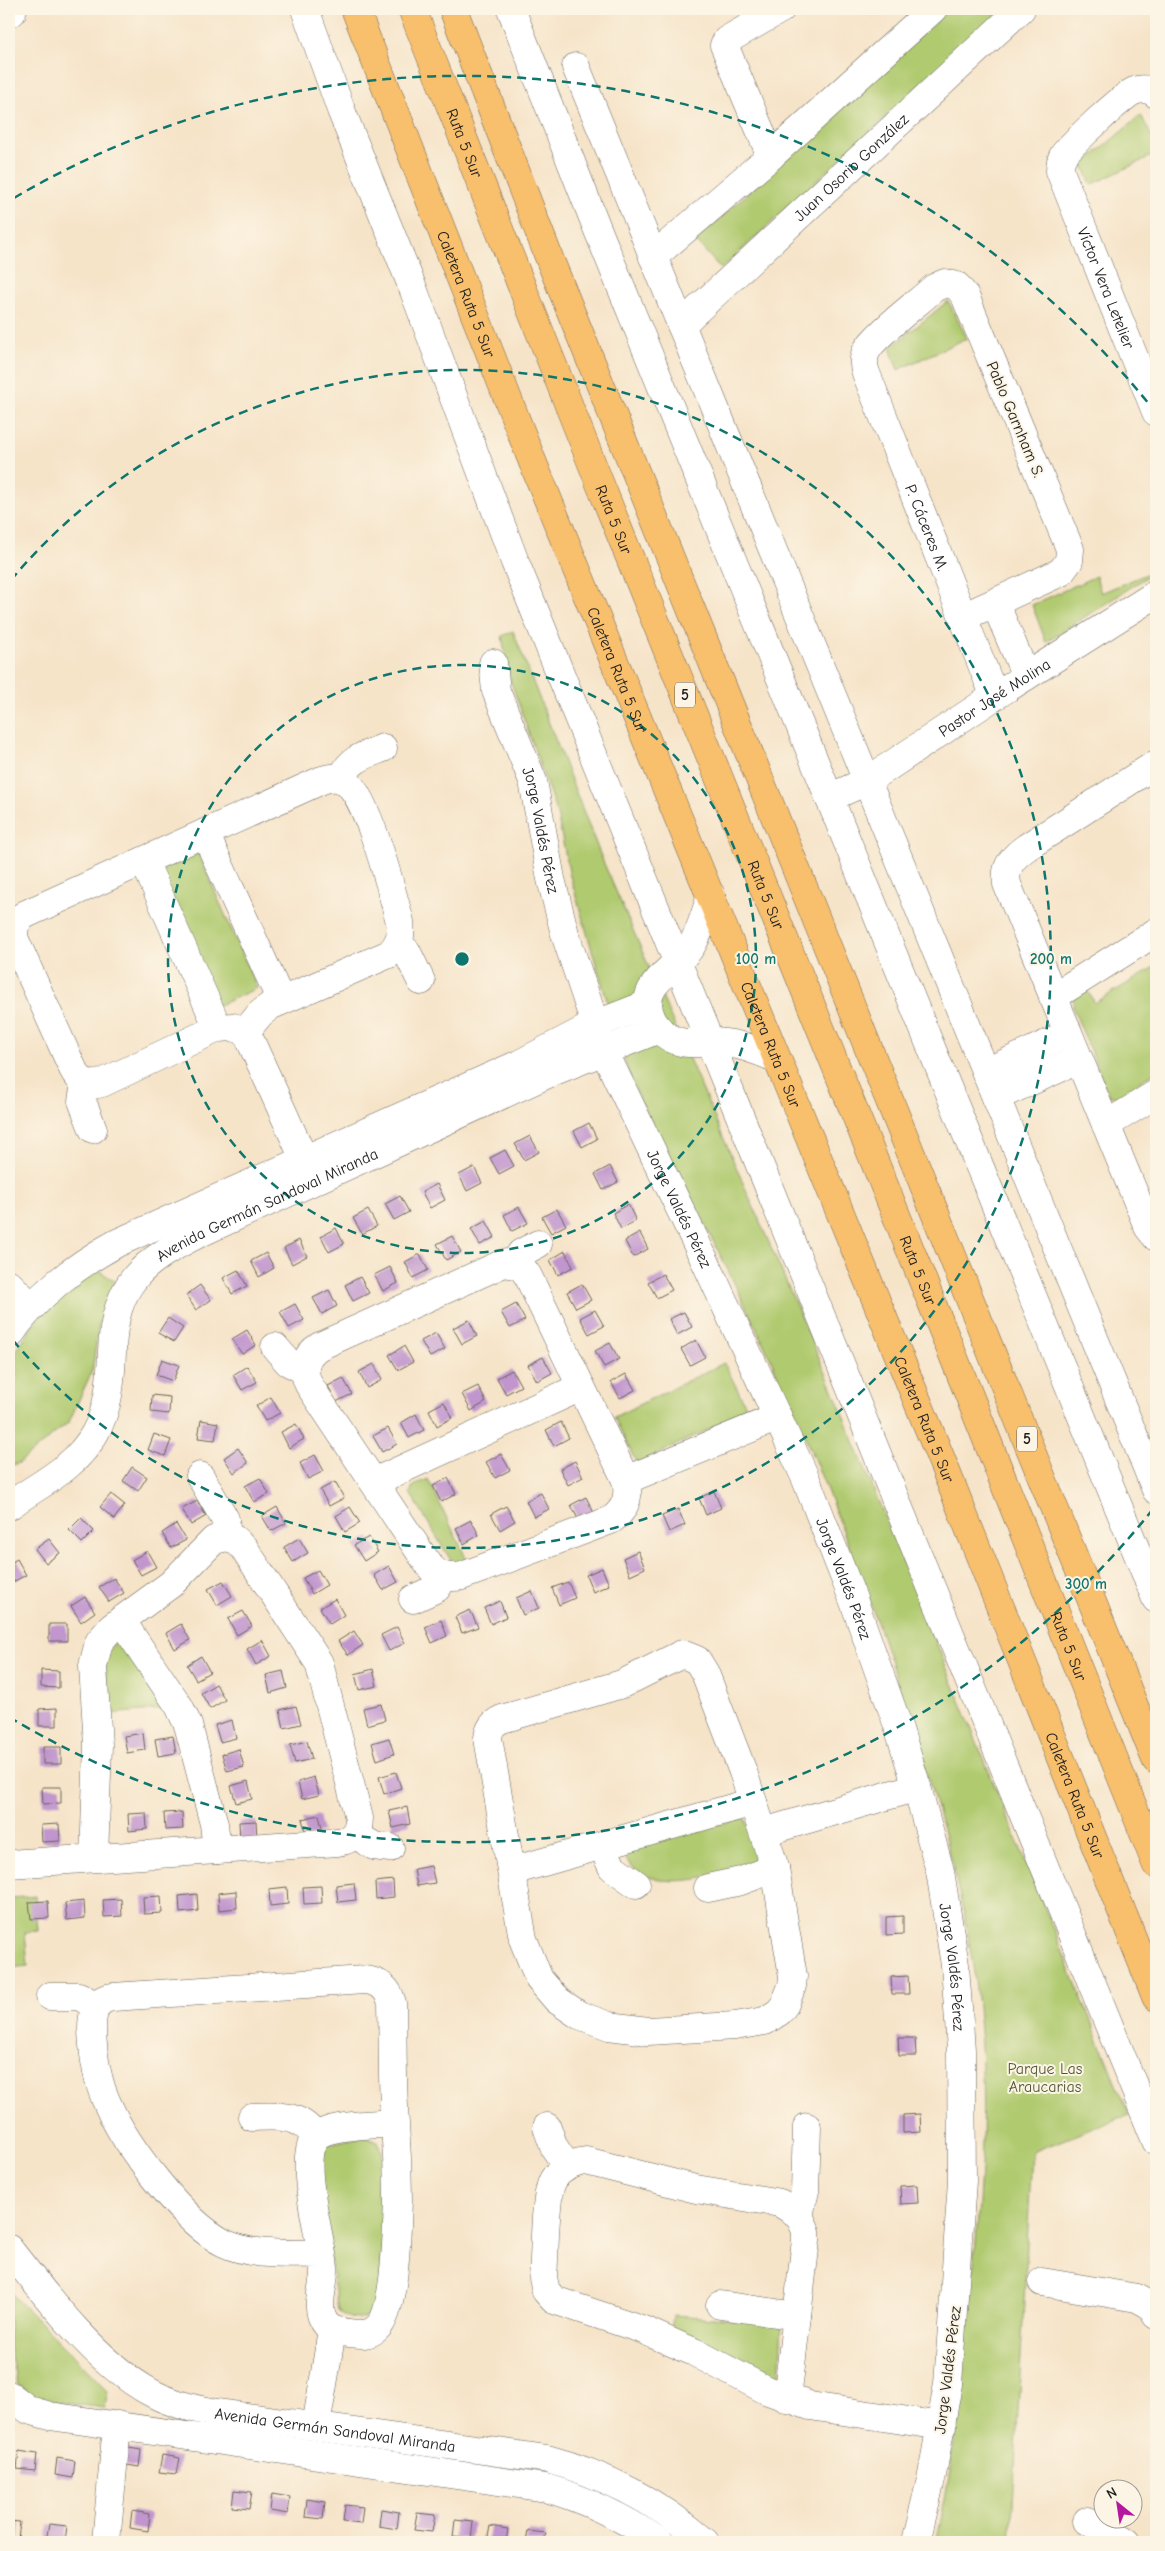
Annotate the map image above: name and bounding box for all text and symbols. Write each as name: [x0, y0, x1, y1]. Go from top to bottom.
street label: Ruta 5 Sur: [442, 106, 486, 181]
street label: Juan Osorio González: [791, 110, 912, 225]
street label: Víctor Vera Letelier: [1073, 225, 1138, 352]
street label: Caletera Ruta 5 Sur: [433, 228, 499, 361]
street label: Pablo Garnham S.: [983, 359, 1048, 480]
street label: P. Cáceres M.: [901, 482, 952, 574]
street label: Ruta 5 Sur: [591, 483, 636, 557]
street label: Caletera Ruta 5 Sur: [583, 604, 651, 736]
street label: Pastor José Molina: [936, 655, 1054, 741]
road number: 5: [675, 682, 695, 708]
street label: Jorge Valdés Pérez: [518, 764, 562, 895]
street label: Ruta 5 Sur: [743, 858, 788, 933]
centre of rings: [453, 950, 471, 968]
text: 100 m: [736, 950, 776, 968]
text: 200 m: [1030, 950, 1072, 968]
street label: Caletera Ruta 5 Sur: [737, 979, 804, 1111]
street label: Avenida Germán Sandoval Miranda: [153, 1145, 381, 1265]
street label: Jorge Valdés Pérez: [643, 1147, 715, 1271]
street label: Ruta 5 Sur: [896, 1233, 940, 1308]
street label: Caletera Ruta 5 Sur: [890, 1354, 958, 1486]
road number: 5: [1017, 1426, 1037, 1452]
street label: Jorge Valdés Pérez: [812, 1515, 875, 1642]
text: 300 m: [1065, 1575, 1107, 1593]
street label: Ruta 5 Sur: [1046, 1609, 1090, 1684]
street label: Caletera Ruta 5 Sur: [1041, 1730, 1108, 1862]
street label: Jorge Valdés Pérez: [935, 1902, 968, 2032]
park label: Parque Las Araucarias: [1007, 2060, 1083, 2096]
street label: Jorge Valdés Pérez: [931, 2305, 965, 2435]
street label: Avenida Germán Sandoval Miranda: [213, 2405, 457, 2456]
north arrow: [1092, 2478, 1142, 2528]
text: N: [1104, 2484, 1120, 2503]

